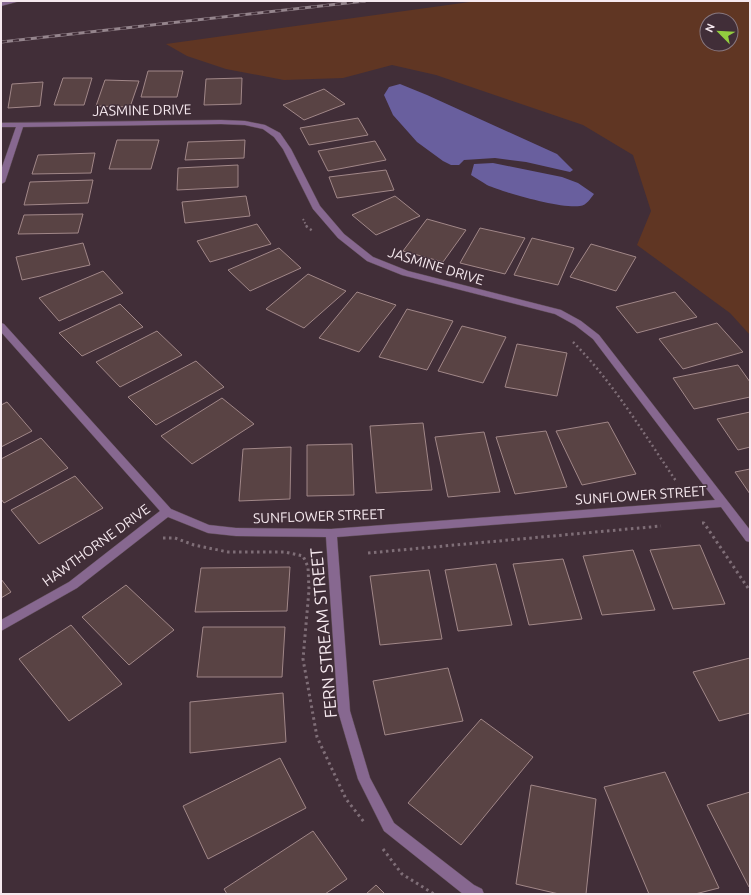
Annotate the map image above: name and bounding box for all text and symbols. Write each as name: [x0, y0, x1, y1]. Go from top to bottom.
north arrow: [699, 12, 739, 52]
text: N: [703, 22, 717, 34]
street label: JASMINE DRIVE: [92, 101, 192, 119]
street label: JASMINE DRIVE: [386, 244, 486, 288]
street label: SUNFLOWER STREET: [575, 482, 708, 508]
street label: HAWTHORNE DRIVE: [39, 501, 153, 589]
street label: SUNFLOWER STREET: [253, 506, 385, 526]
street label: FERN STREAM STREET: [306, 546, 340, 719]

